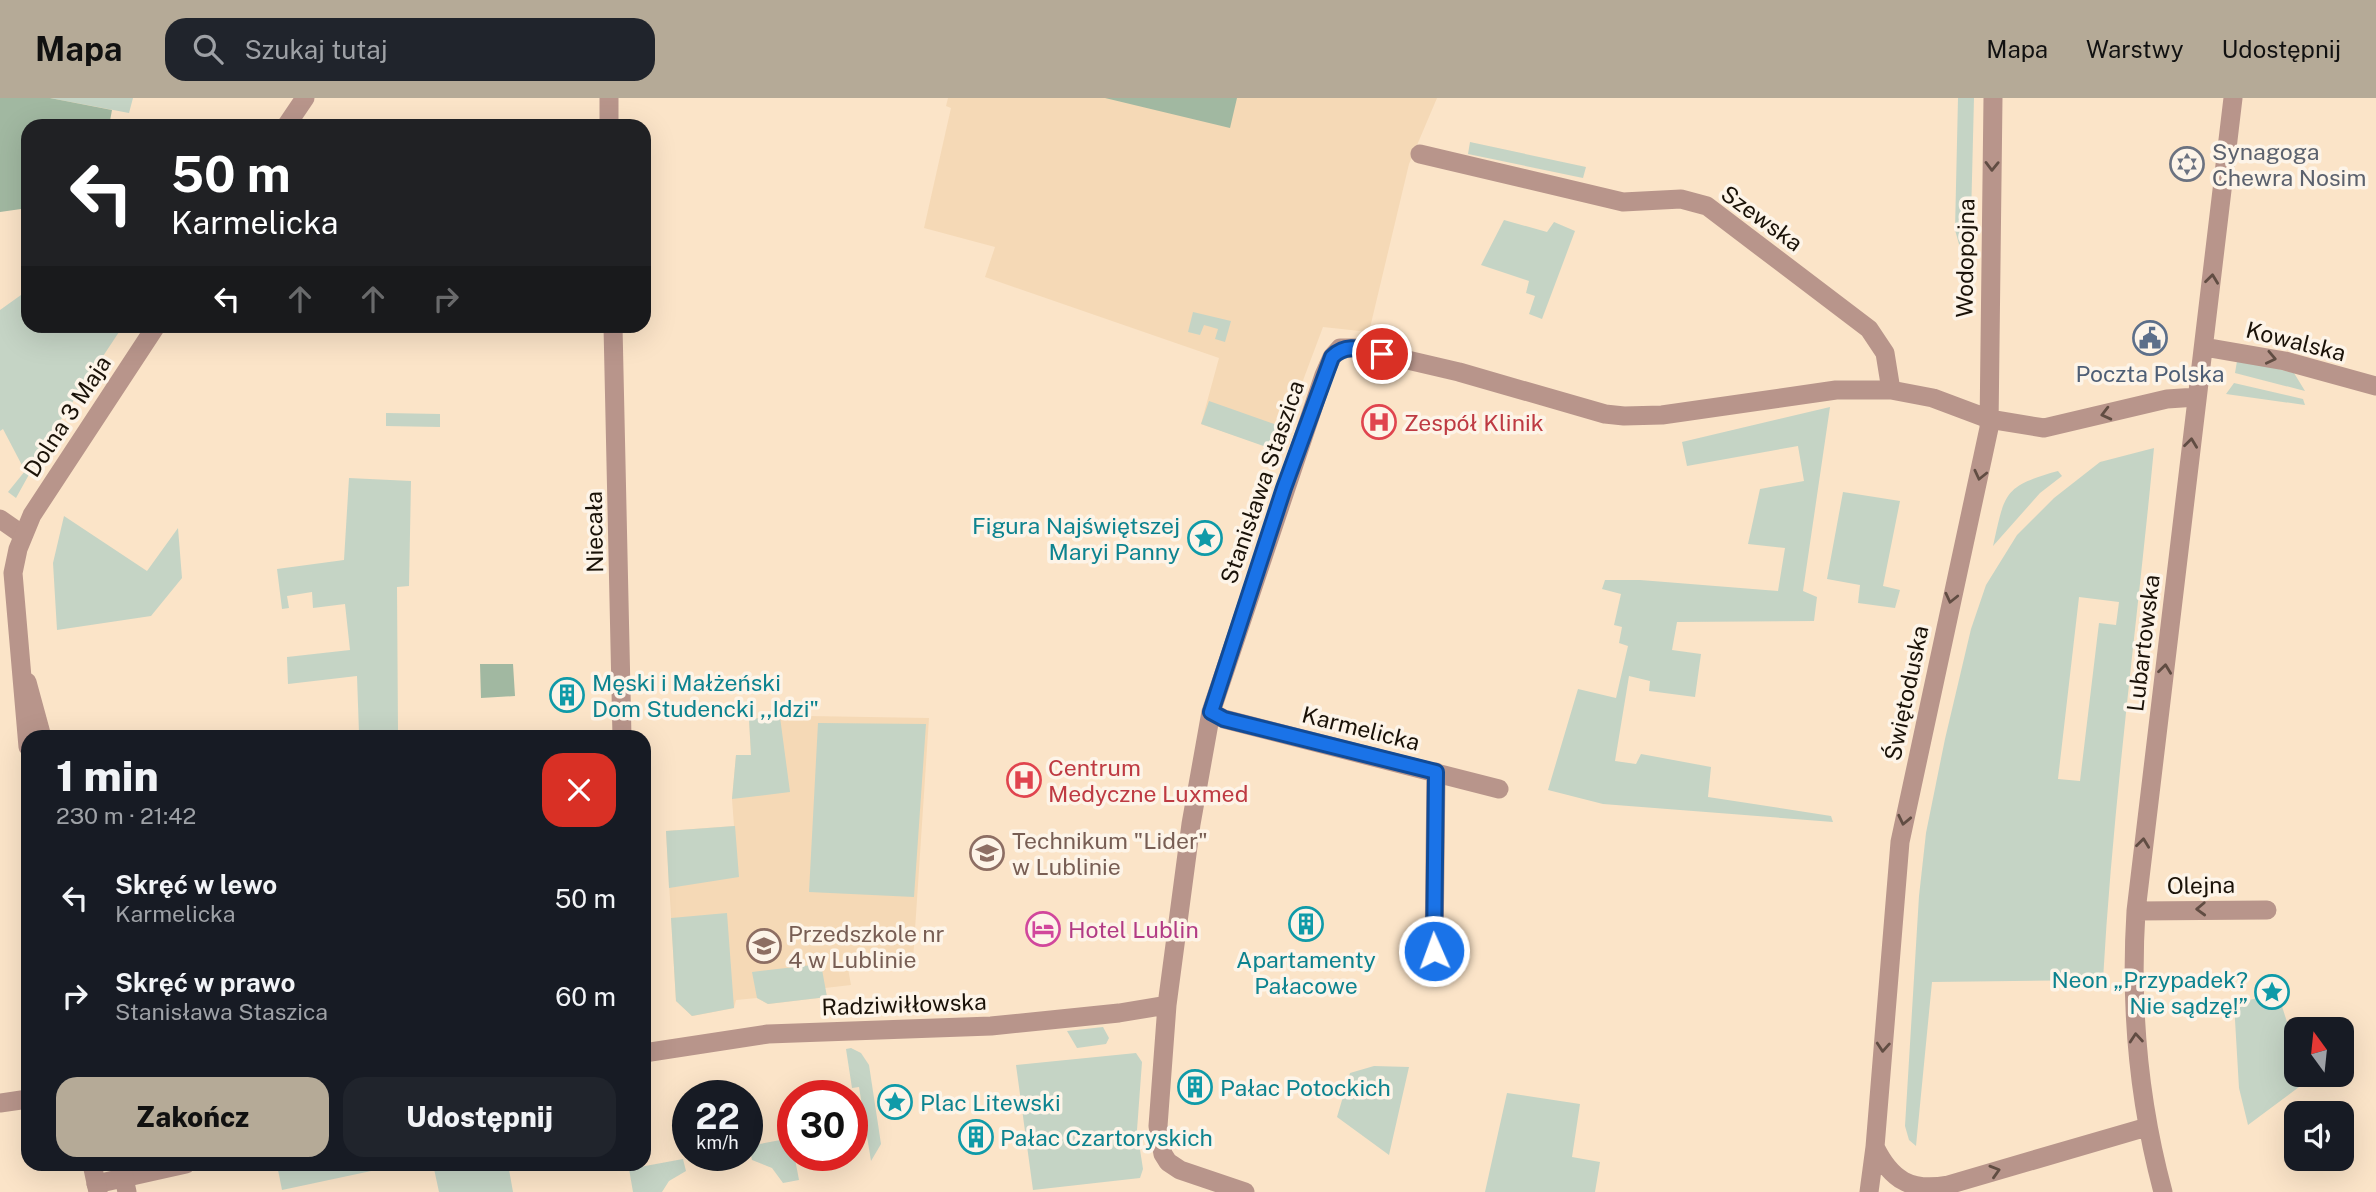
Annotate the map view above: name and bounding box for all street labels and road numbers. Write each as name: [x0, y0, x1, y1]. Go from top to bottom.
street label: Szewska: [1716, 180, 1808, 256]
street label: Wodopojna: [1950, 198, 1980, 318]
street label: Kowalska: [2243, 316, 2349, 366]
street label: Dolna 3 Maja: [18, 350, 116, 482]
street label: Stanisława Staszica: [1215, 377, 1309, 587]
street label: Niecała: [580, 491, 608, 573]
street label: Lubartowska: [2121, 573, 2165, 713]
street label: Świętoduska: [1879, 623, 1933, 763]
street label: Karmelicka: [1299, 700, 1423, 756]
street label: Olejna: [2167, 871, 2235, 899]
street label: Radziwiłłowska: [821, 988, 987, 1020]

